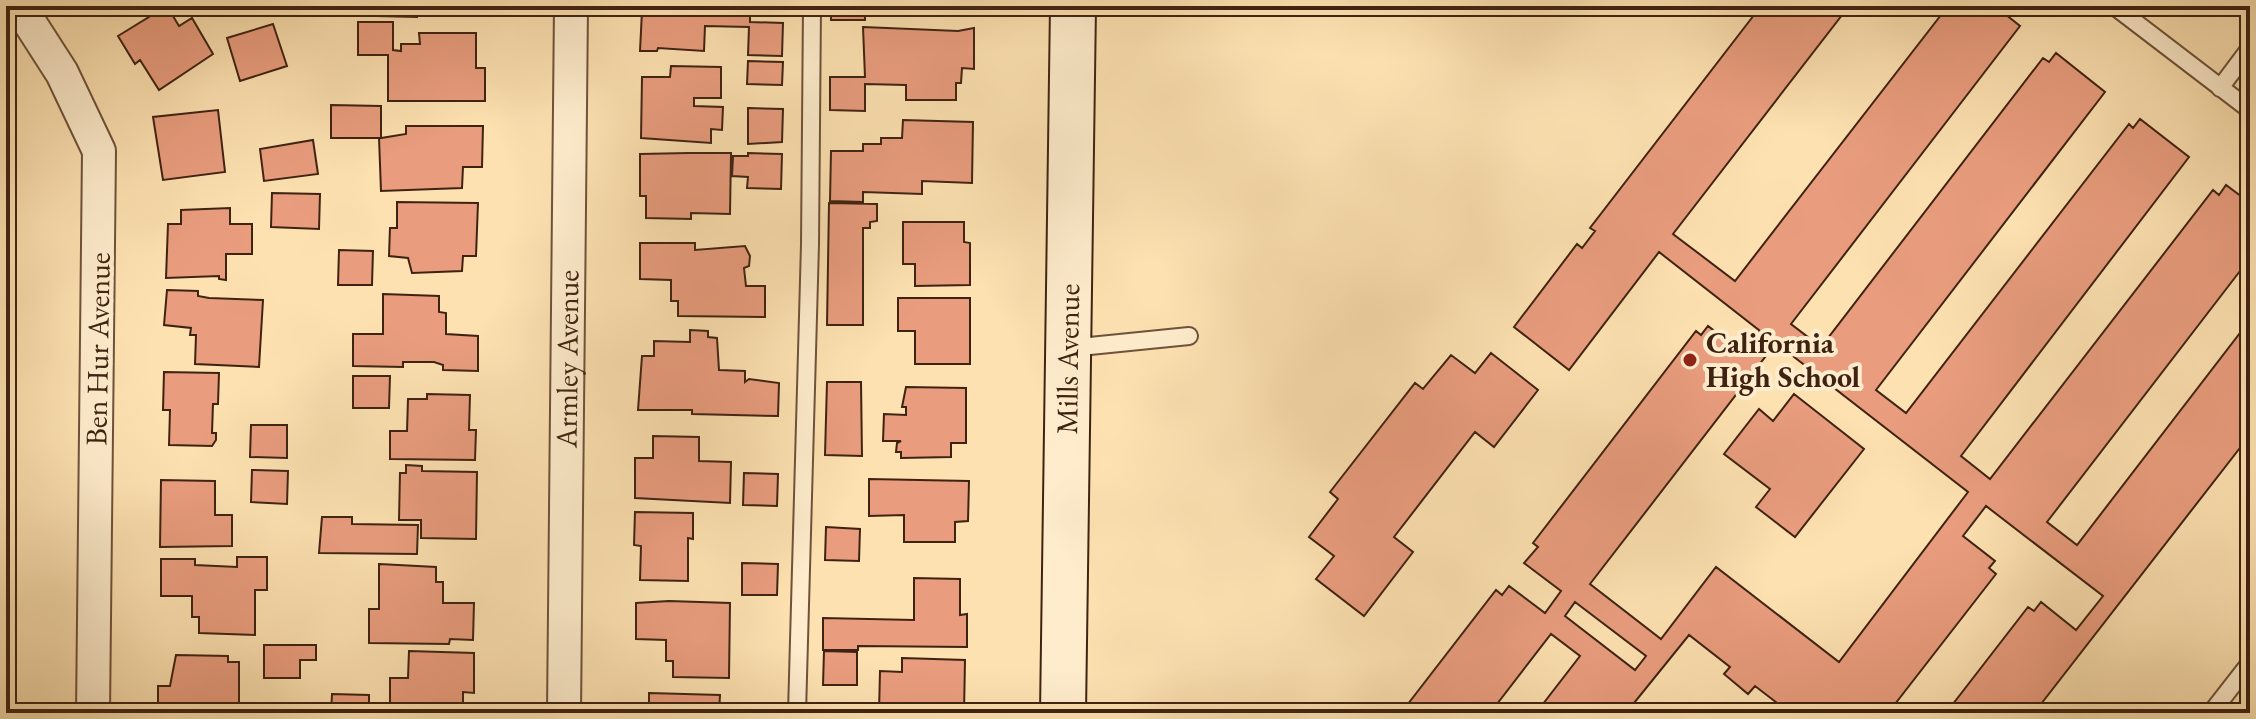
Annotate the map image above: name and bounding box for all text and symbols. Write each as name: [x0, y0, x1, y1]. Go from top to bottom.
street label: Ben Hur Avenue: [76, 252, 119, 446]
street label: Armley Avenue: [547, 270, 587, 449]
street label: Mills Avenue: [1047, 283, 1088, 435]
place label: California High School: [1706, 323, 1861, 396]
marker: California High School: [1681, 351, 1699, 369]

